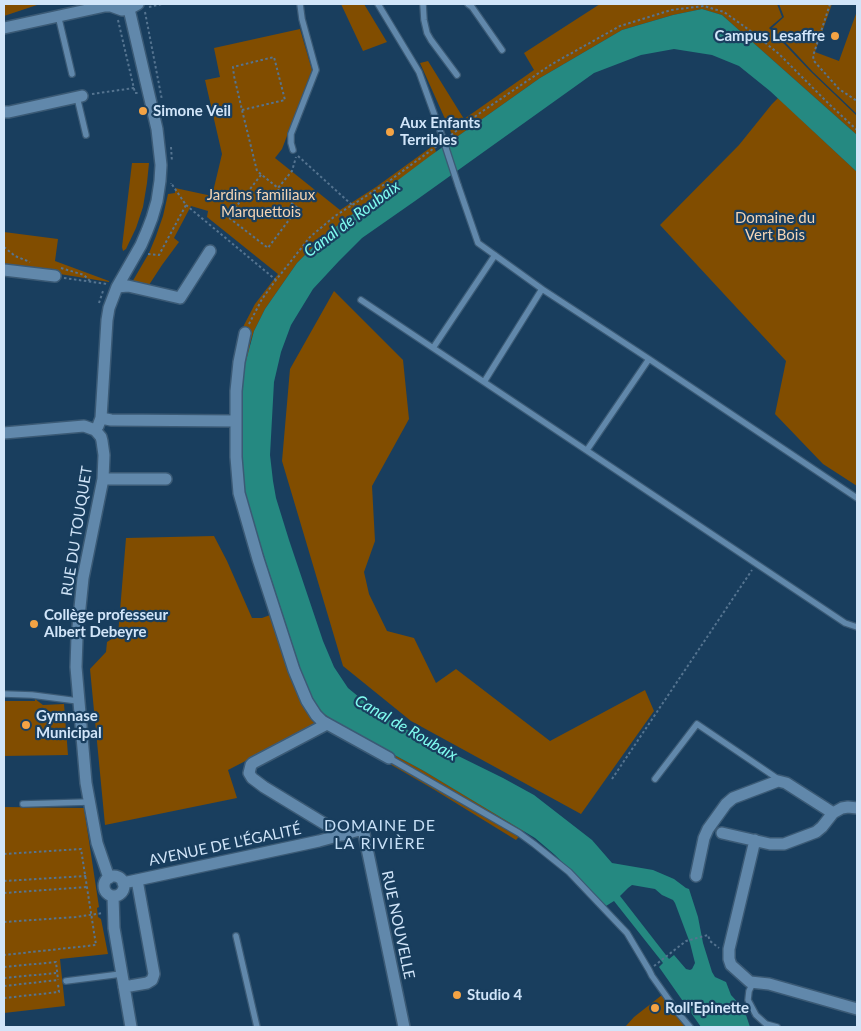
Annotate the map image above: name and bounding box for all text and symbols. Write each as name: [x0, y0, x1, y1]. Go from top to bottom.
place label: Campus Lesaffre: [715, 27, 825, 45]
marker: Campus Lesaffre: [829, 30, 841, 42]
place label: Simone Veil: [153, 102, 231, 120]
marker: Simone Veil: [137, 105, 149, 117]
place label: Aux Enfants Terribles: [400, 114, 480, 149]
marker: Aux Enfants Terribles: [384, 126, 396, 138]
water label: Canal de Roubaix: [300, 177, 404, 261]
park label: Jardins familiaux Marquettois: [207, 186, 315, 221]
park label: Domaine du Vert Bois: [735, 209, 815, 244]
street label: RUE DU TOUQUET: [58, 465, 96, 597]
place label: Collège professeur Albert Debeyre: [44, 606, 168, 641]
marker: Collège professeur Albert Debeyre: [28, 618, 40, 630]
water label: Canal de Roubaix: [351, 691, 461, 765]
place label: Gymnase Municipal: [36, 707, 102, 742]
marker: Gymnase Municipal: [20, 719, 32, 731]
district label: DOMAINE DE LA RIVIÈRE: [323, 816, 437, 854]
street label: AVENUE DE L'ÉGALITÉ: [147, 820, 303, 870]
street label: RUE NOUVELLE: [378, 869, 418, 981]
place label: Studio 4: [467, 986, 522, 1004]
marker: Studio 4: [451, 989, 463, 1001]
place label: Roll'Epinette: [665, 999, 749, 1017]
marker: Roll'Epinette: [649, 1002, 661, 1014]

